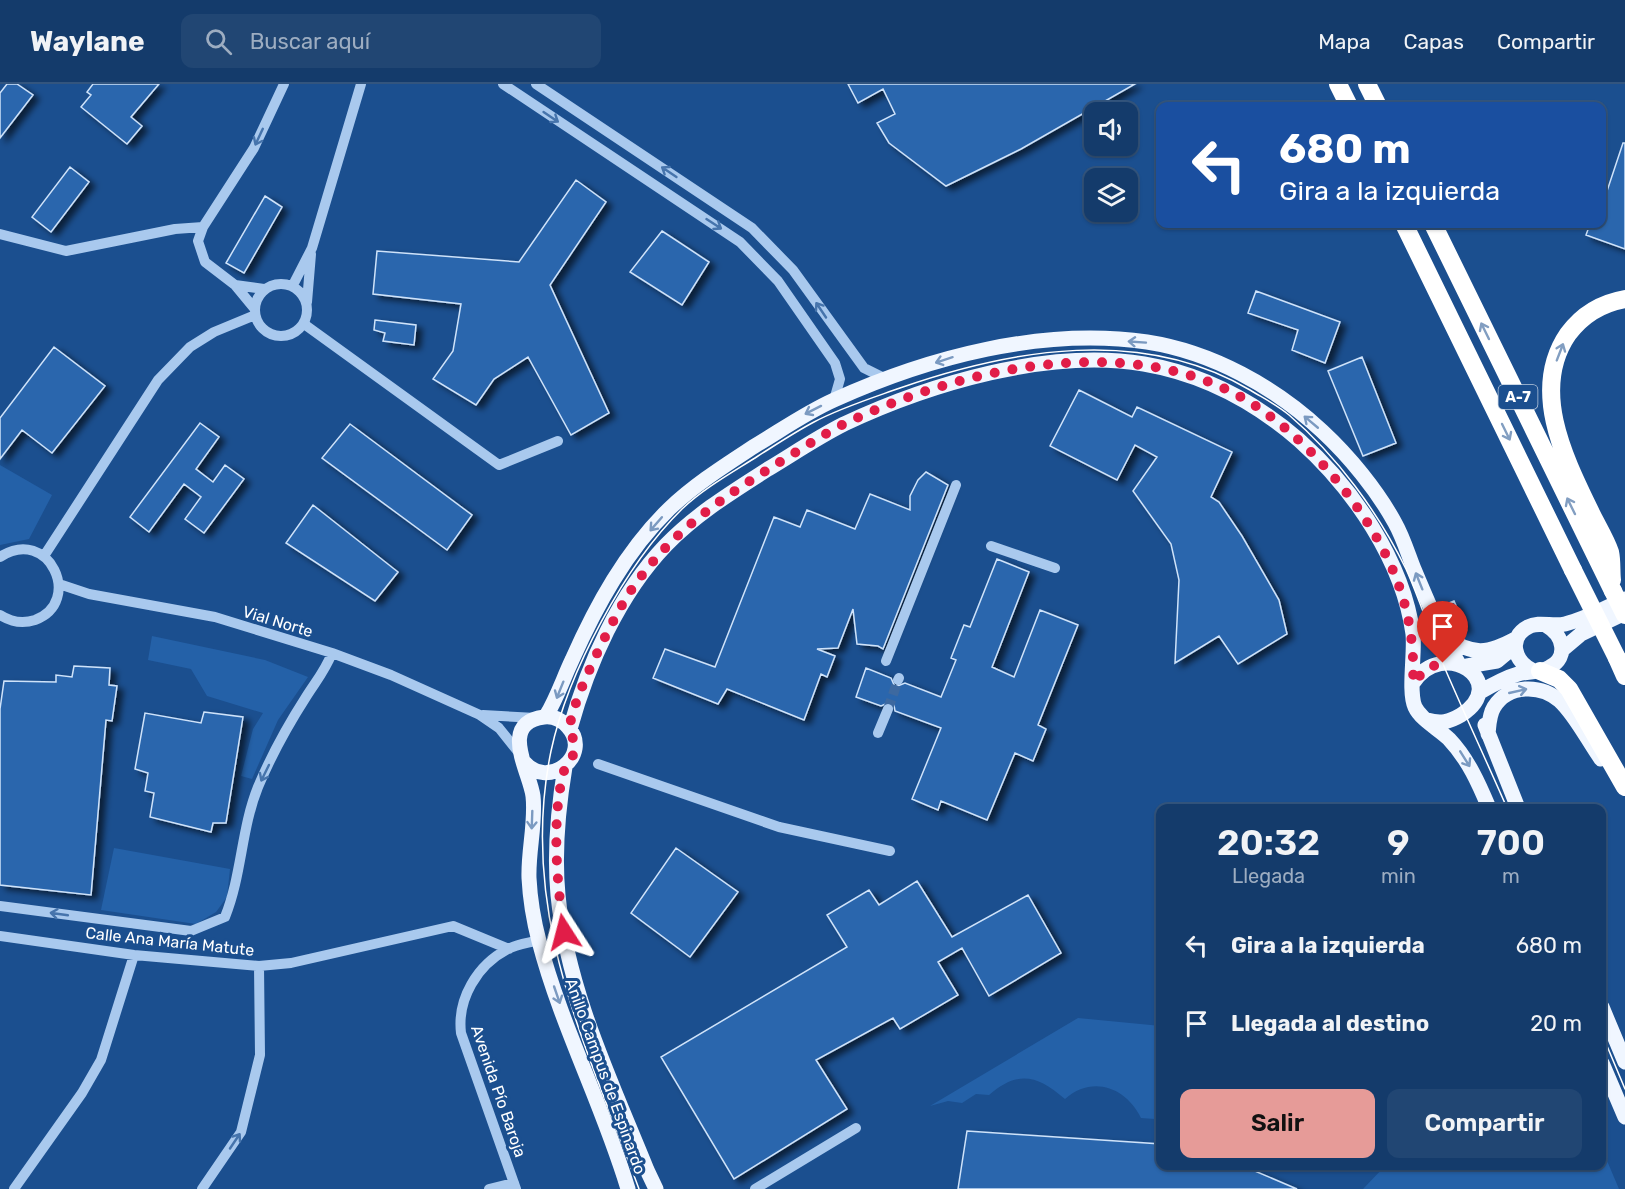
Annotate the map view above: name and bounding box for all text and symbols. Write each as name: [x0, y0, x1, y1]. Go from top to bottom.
search box: [181, 14, 601, 68]
text: Waylane: [30, 25, 145, 58]
icon: search: [202, 25, 235, 58]
text: Buscar aquí: [250, 28, 370, 55]
text: Mapa: [1318, 29, 1371, 54]
text: Capas: [1404, 29, 1464, 54]
text: Compartir: [1497, 29, 1595, 54]
map controls: [1084, 102, 1138, 222]
button: sound: [1084, 102, 1138, 156]
one-way arrow: [543, 111, 559, 123]
text: 680 m: [1279, 124, 1411, 174]
icon: left: [1180, 126, 1258, 204]
one-way arrow: [253, 127, 265, 145]
one-way arrow: [661, 166, 678, 178]
button: layers: [1084, 168, 1138, 222]
text: Gira a la izquierda: [1279, 175, 1500, 207]
one-way arrow: [705, 218, 722, 230]
one-way arrow: [815, 302, 827, 319]
one-way arrow: [1479, 322, 1491, 340]
one-way arrow: [1128, 336, 1148, 347]
one-way arrow: [1555, 343, 1566, 362]
one-way arrow: [935, 355, 954, 366]
road number: A-7: [1498, 385, 1538, 409]
one-way arrow: [805, 405, 823, 416]
one-way arrow: [1304, 415, 1319, 429]
one-way arrow: [1500, 423, 1512, 441]
one-way arrow: [1565, 498, 1576, 516]
one-way arrow: [649, 516, 663, 531]
one-way arrow: [1413, 573, 1424, 591]
pin: [1417, 601, 1468, 663]
street label: Vial Norte: [240, 602, 315, 641]
icon: arrive: [1426, 610, 1459, 643]
one-way arrow: [554, 680, 565, 699]
one-way arrow: [1508, 685, 1528, 696]
one-way arrow: [1459, 750, 1471, 767]
one-way arrow: [259, 764, 271, 782]
one-way arrow: [526, 809, 538, 829]
text: 20:32: [1217, 821, 1320, 864]
text: 9: [1387, 821, 1410, 864]
text: 700: [1477, 821, 1545, 864]
text: Llegada: [1232, 864, 1305, 888]
text: min: [1381, 864, 1416, 888]
text: m: [1502, 864, 1520, 888]
position arrow: [532, 900, 596, 964]
one-way arrow: [49, 908, 69, 919]
street label: Calle Ana María Matute: [85, 923, 255, 960]
icon: left: [1180, 929, 1213, 962]
text: Gira a la izquierda: [1231, 932, 1425, 959]
text: 680 m: [1516, 932, 1582, 959]
street label: Anillo Campus de Espinardo: [561, 976, 650, 1177]
one-way arrow: [553, 985, 564, 1004]
icon: arrive: [1180, 1007, 1213, 1040]
text: Llegada al destino: [1231, 1010, 1429, 1037]
text: 20 m: [1530, 1010, 1582, 1037]
street label: Avenida Pío Baroja: [467, 1023, 530, 1160]
button: Salir: [1180, 1089, 1375, 1158]
button: Compartir: [1387, 1089, 1582, 1158]
one-way arrow: [229, 1133, 241, 1149]

